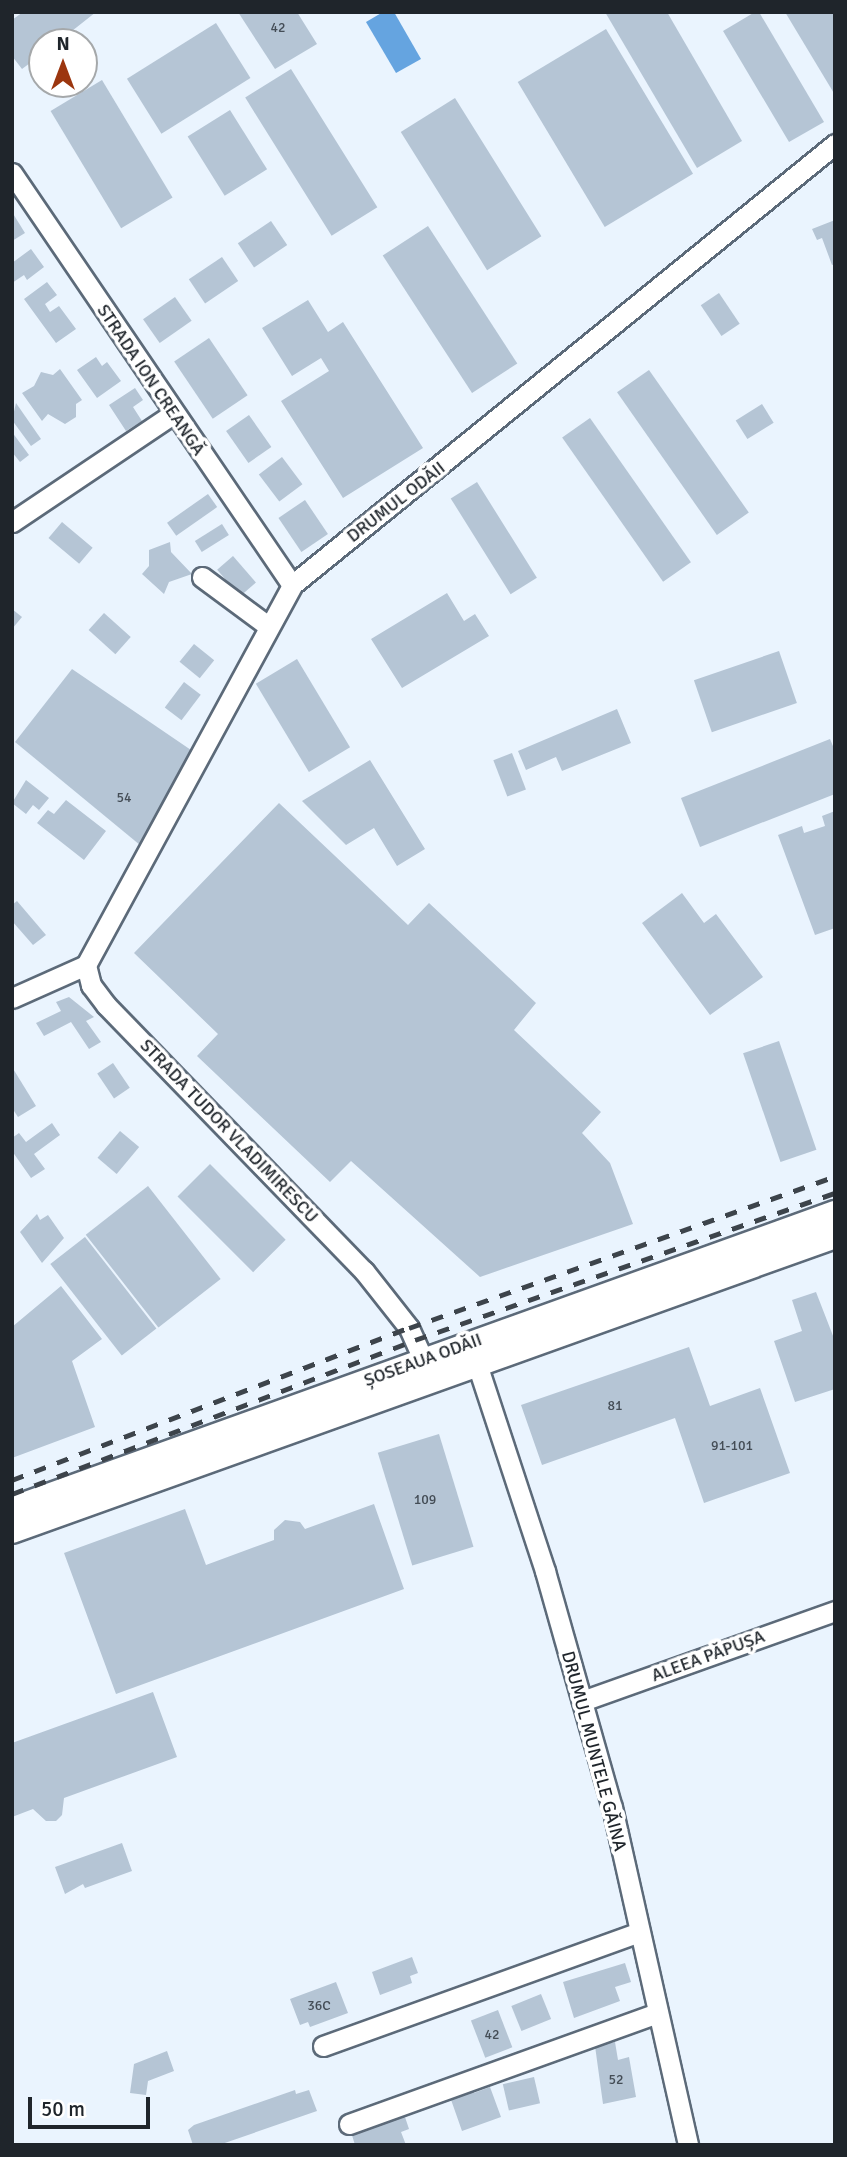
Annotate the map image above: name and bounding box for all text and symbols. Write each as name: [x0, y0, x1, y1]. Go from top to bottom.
house number: 42: [270, 20, 286, 36]
north arrow: [28, 28, 98, 98]
text: N: [56, 32, 70, 56]
street label: STRADA ION CREANGĂ: [92, 300, 210, 460]
street label: DRUMUL ODĂII: [343, 457, 449, 547]
house number: 54: [116, 790, 132, 806]
street label: STRADA TUDOR VLADIMIRESCU: [135, 1035, 323, 1227]
street label: ȘOSEAUA ODĂII: [361, 1329, 485, 1391]
house number: 81: [607, 1398, 623, 1414]
house number: 91-101: [711, 1438, 753, 1454]
house number: 109: [414, 1492, 436, 1508]
street label: ALEEA PĂPUȘA: [648, 1626, 768, 1686]
street label: DRUMUL MUNTELE GĂINA: [557, 1649, 631, 1853]
house number: 36C: [307, 1998, 331, 2014]
house number: 42: [484, 2027, 500, 2043]
house number: 52: [608, 2072, 624, 2088]
scale bar: [32, 2084, 154, 2128]
text: 50 m: [41, 2096, 85, 2122]

